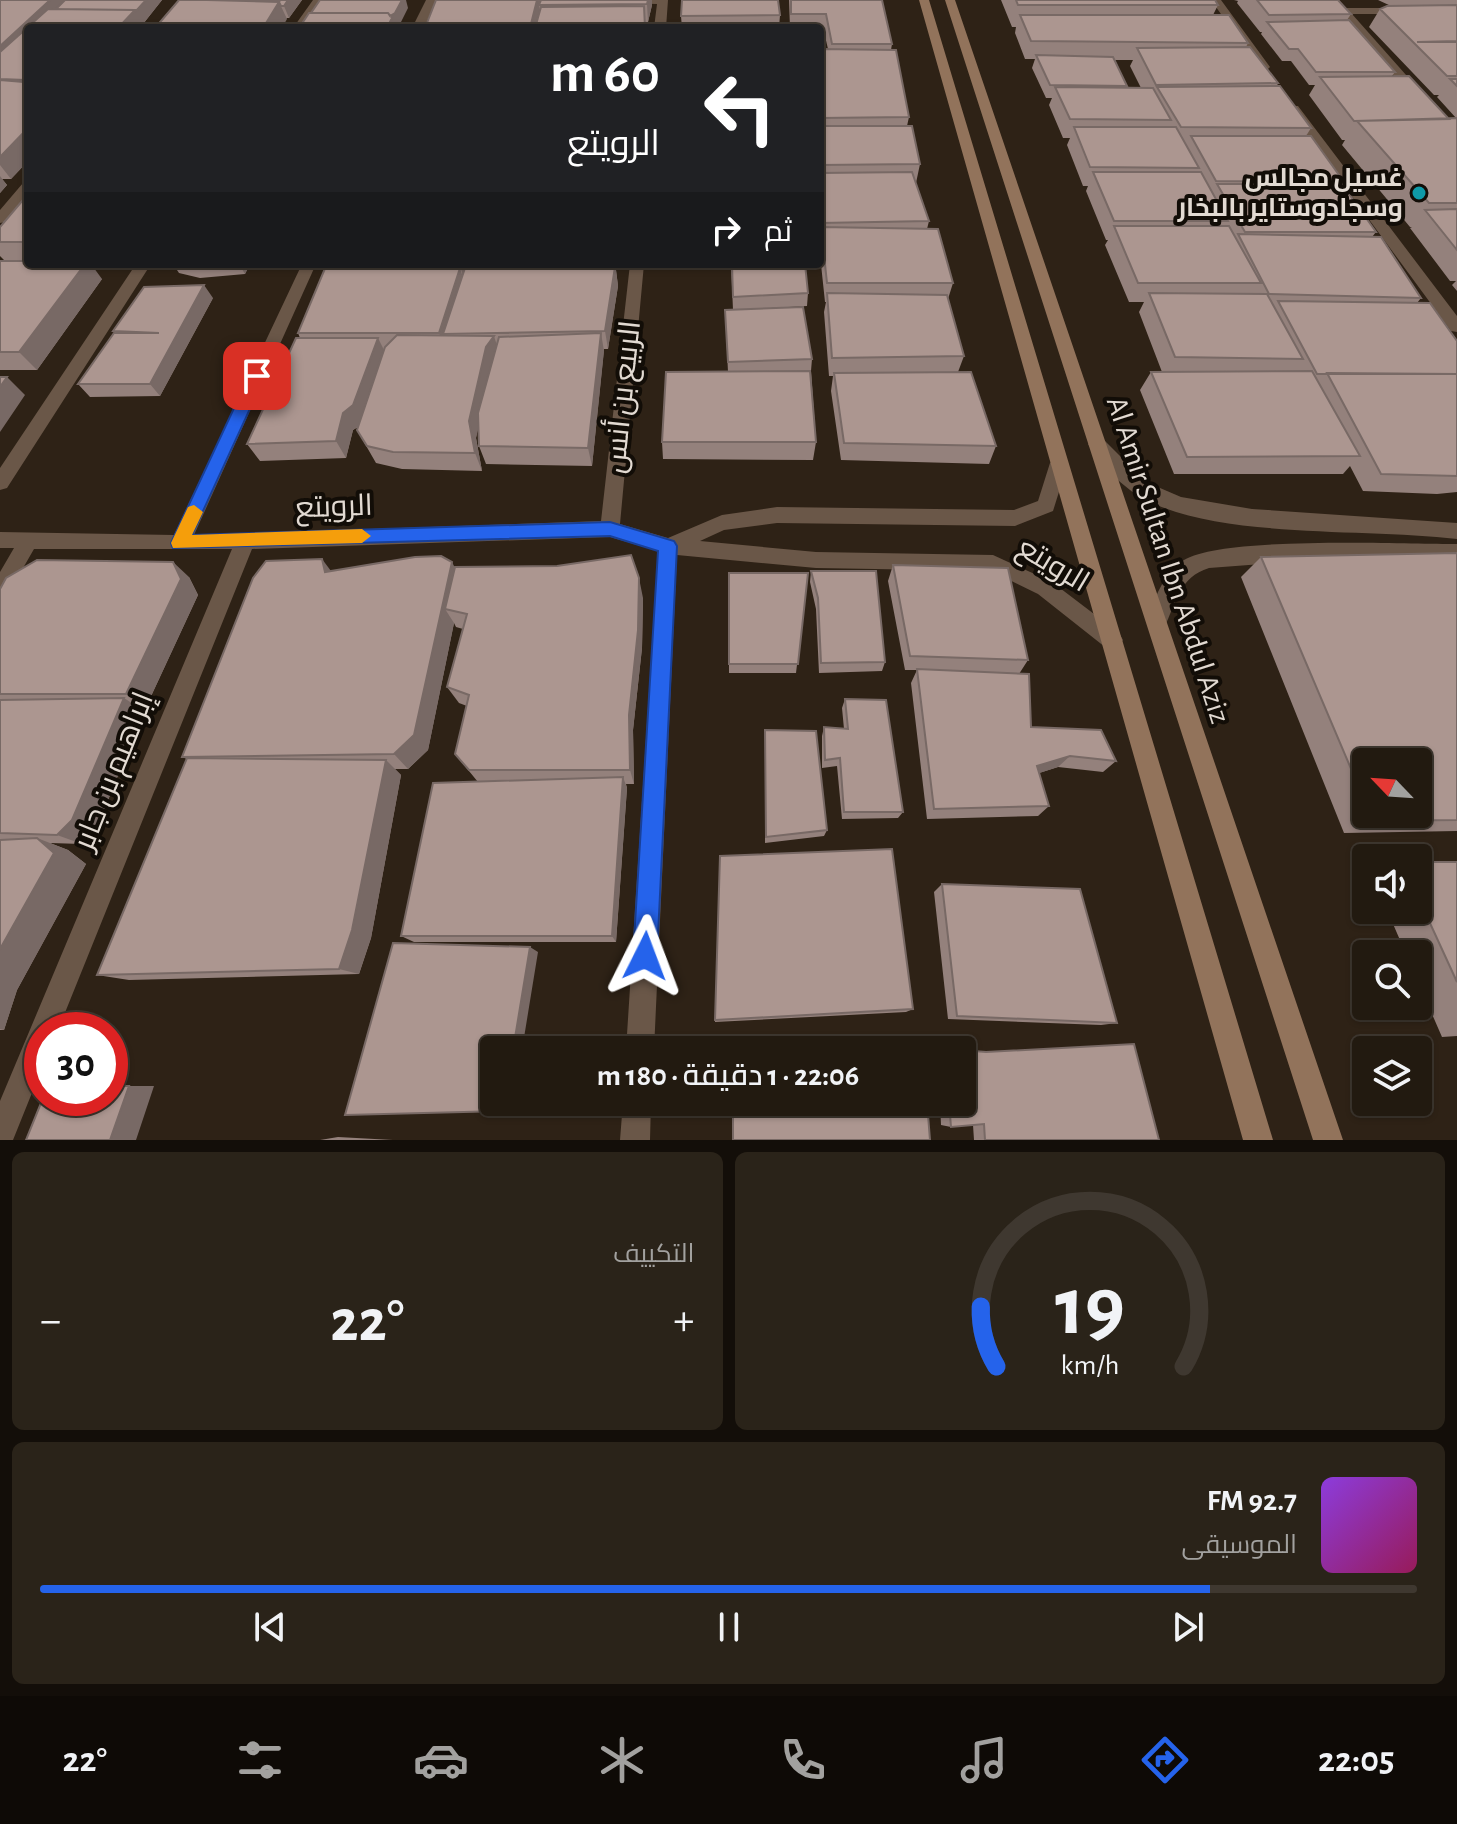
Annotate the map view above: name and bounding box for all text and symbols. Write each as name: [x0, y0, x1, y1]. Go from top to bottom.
text: 60 m: [550, 46, 660, 102]
icon: left: [688, 56, 792, 160]
text: الرويتع: [567, 126, 660, 162]
place label: غسيل مجالس وسجادوستاير بالبخار: [1177, 165, 1403, 222]
marker: غسيل مجالس وسجادوستاير بالبخار: [1410, 184, 1428, 202]
icon: right: [704, 208, 748, 252]
text: ثم: [764, 217, 792, 247]
street label: الربيع بن أنس: [595, 319, 650, 475]
pin: [223, 342, 291, 410]
icon: arrive: [235, 354, 279, 398]
street label: Al Amir Sultan Ibn Abdul Aziz: [1101, 393, 1235, 727]
street label: الرويتع: [295, 491, 373, 527]
street label: الرويتع: [1010, 532, 1094, 601]
street label: إبراهيم بن جابر: [68, 688, 163, 857]
north arrow: [1352, 748, 1432, 828]
map controls: [1352, 748, 1432, 1116]
button: sound: [1352, 844, 1432, 924]
position arrow: [603, 914, 687, 998]
button: search: [1352, 940, 1432, 1020]
speed limit sign: 30: [24, 1012, 128, 1116]
button: layers: [1352, 1036, 1432, 1116]
text: 22:06 · 1 دقيقة · 180 m: [597, 1061, 859, 1091]
text: التكييف: [613, 1241, 695, 1267]
text: 19: [1055, 1266, 1125, 1350]
text: 22°: [330, 1292, 404, 1352]
text: −: [40, 1299, 61, 1343]
text: +: [673, 1299, 694, 1343]
text: km/h: [1060, 1351, 1119, 1380]
text: 92.7 FM: [1207, 1486, 1297, 1516]
text: الموسيقى: [1182, 1532, 1297, 1558]
icon: previous: [248, 1605, 292, 1649]
icon: pause: [707, 1605, 751, 1649]
icon: next: [1166, 1605, 1210, 1649]
icon: filters: [232, 1732, 288, 1788]
icon: car: [413, 1732, 469, 1788]
icon: climate: [594, 1732, 650, 1788]
icon: phone: [775, 1732, 831, 1788]
icon: music: [956, 1732, 1012, 1788]
icon: directions: [1137, 1732, 1193, 1788]
text: 22°: [63, 1742, 107, 1778]
text: 22:05: [1318, 1742, 1395, 1778]

